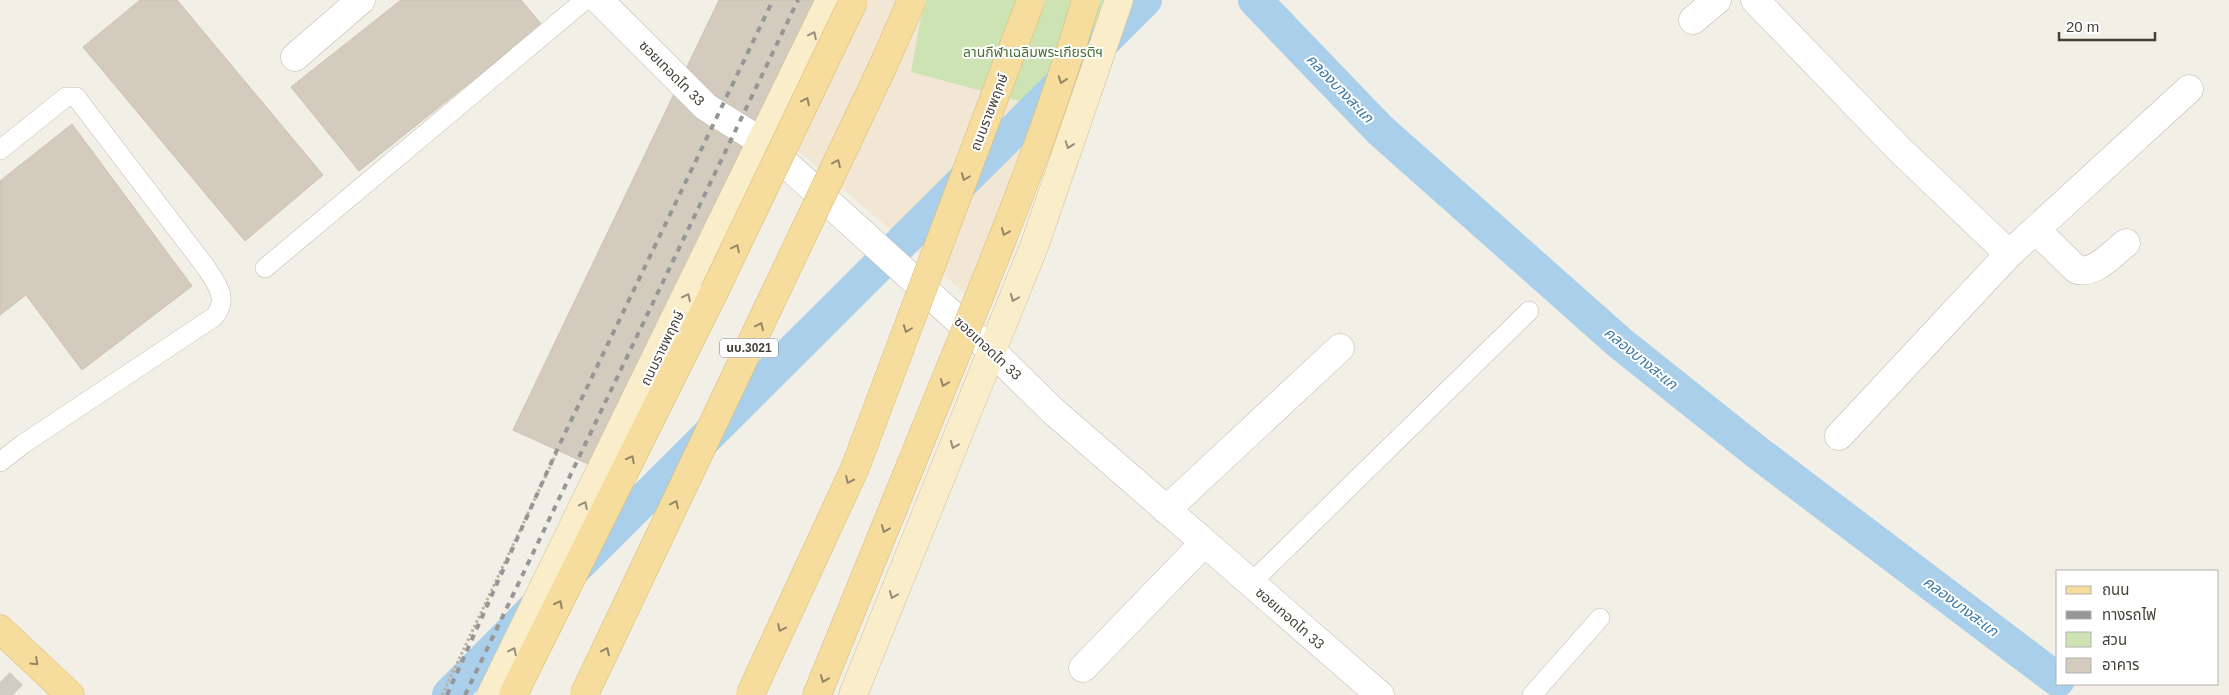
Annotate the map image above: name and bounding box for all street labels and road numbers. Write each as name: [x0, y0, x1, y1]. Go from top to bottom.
street label: ซอยเทอดไท 33: [636, 37, 708, 109]
street label: ถนนราชพฤกษ์: [967, 71, 1011, 153]
street label: ถนนราชพฤกษ์: [637, 308, 687, 388]
street label: ซอยเทอดไท 33: [951, 313, 1025, 383]
road number: นบ.3021: [720, 338, 778, 358]
street label: ซอยเทอดไท 33: [1252, 584, 1328, 652]

